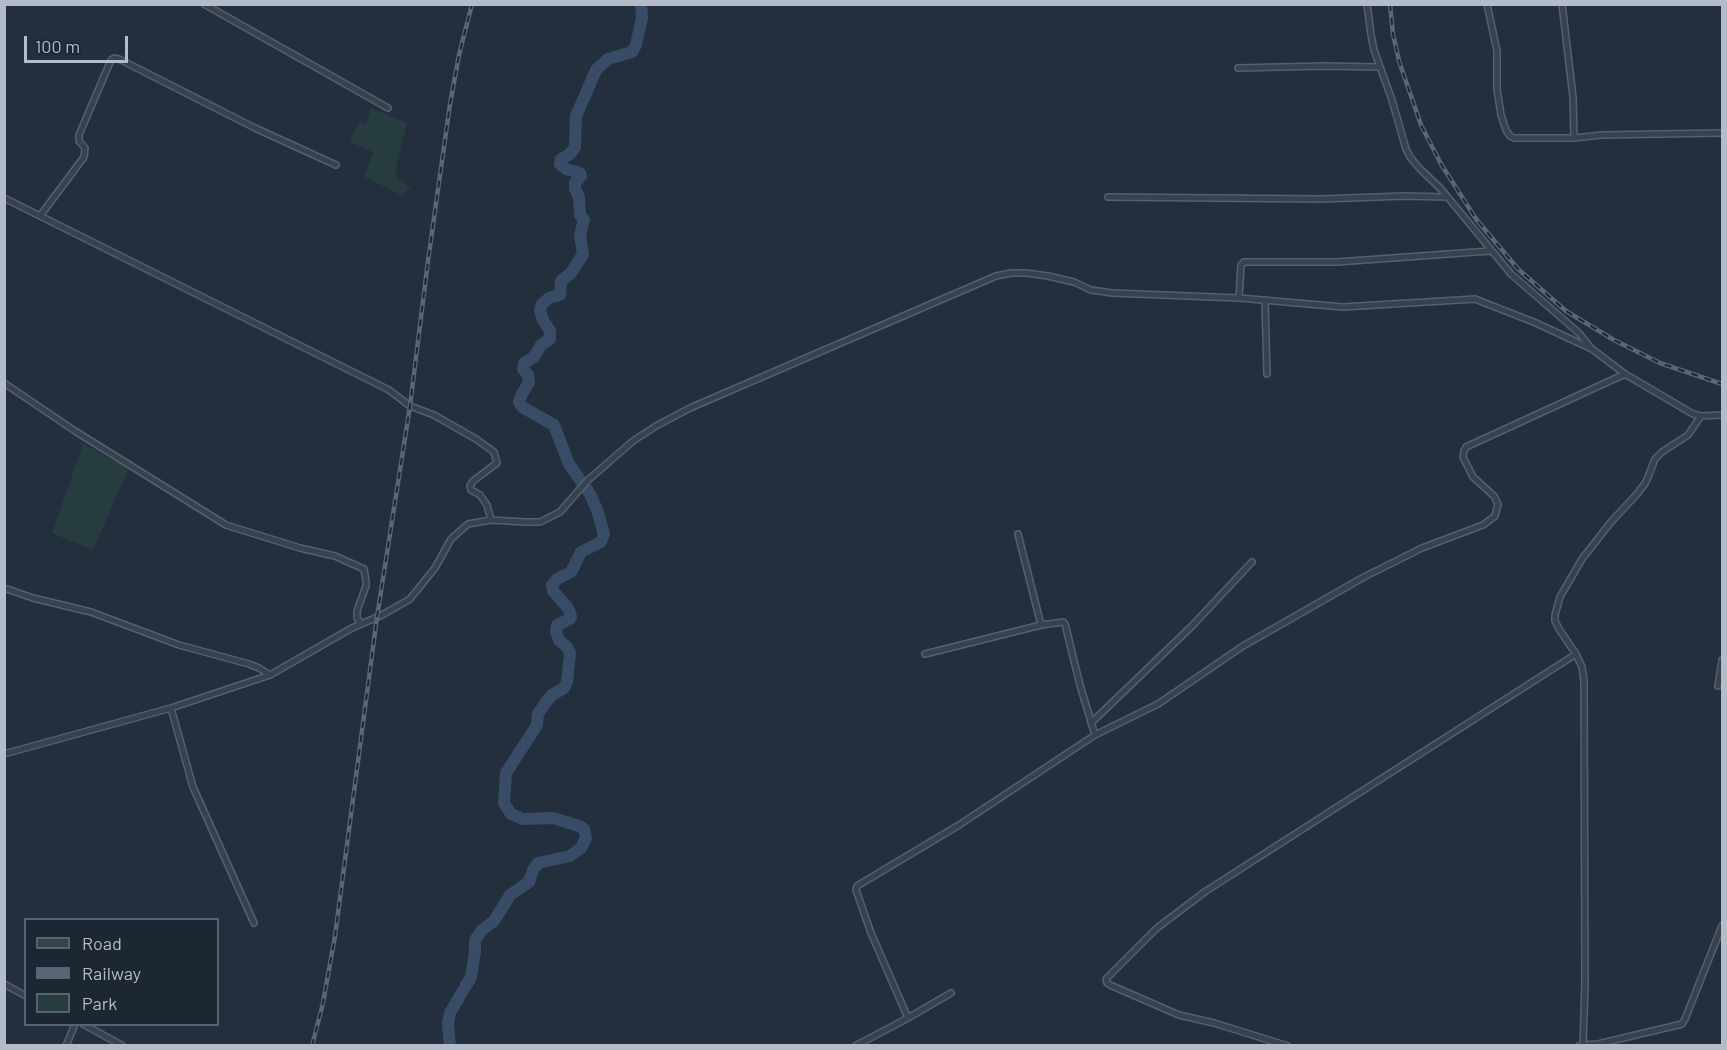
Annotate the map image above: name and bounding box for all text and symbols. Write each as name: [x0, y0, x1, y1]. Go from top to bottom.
scale bar: [27, 24, 130, 62]
text: 100 m: [35, 35, 80, 57]
legend: [24, 918, 219, 1026]
text: Road: [82, 932, 122, 954]
text: Railway: [82, 962, 141, 984]
text: Park: [82, 992, 117, 1014]

